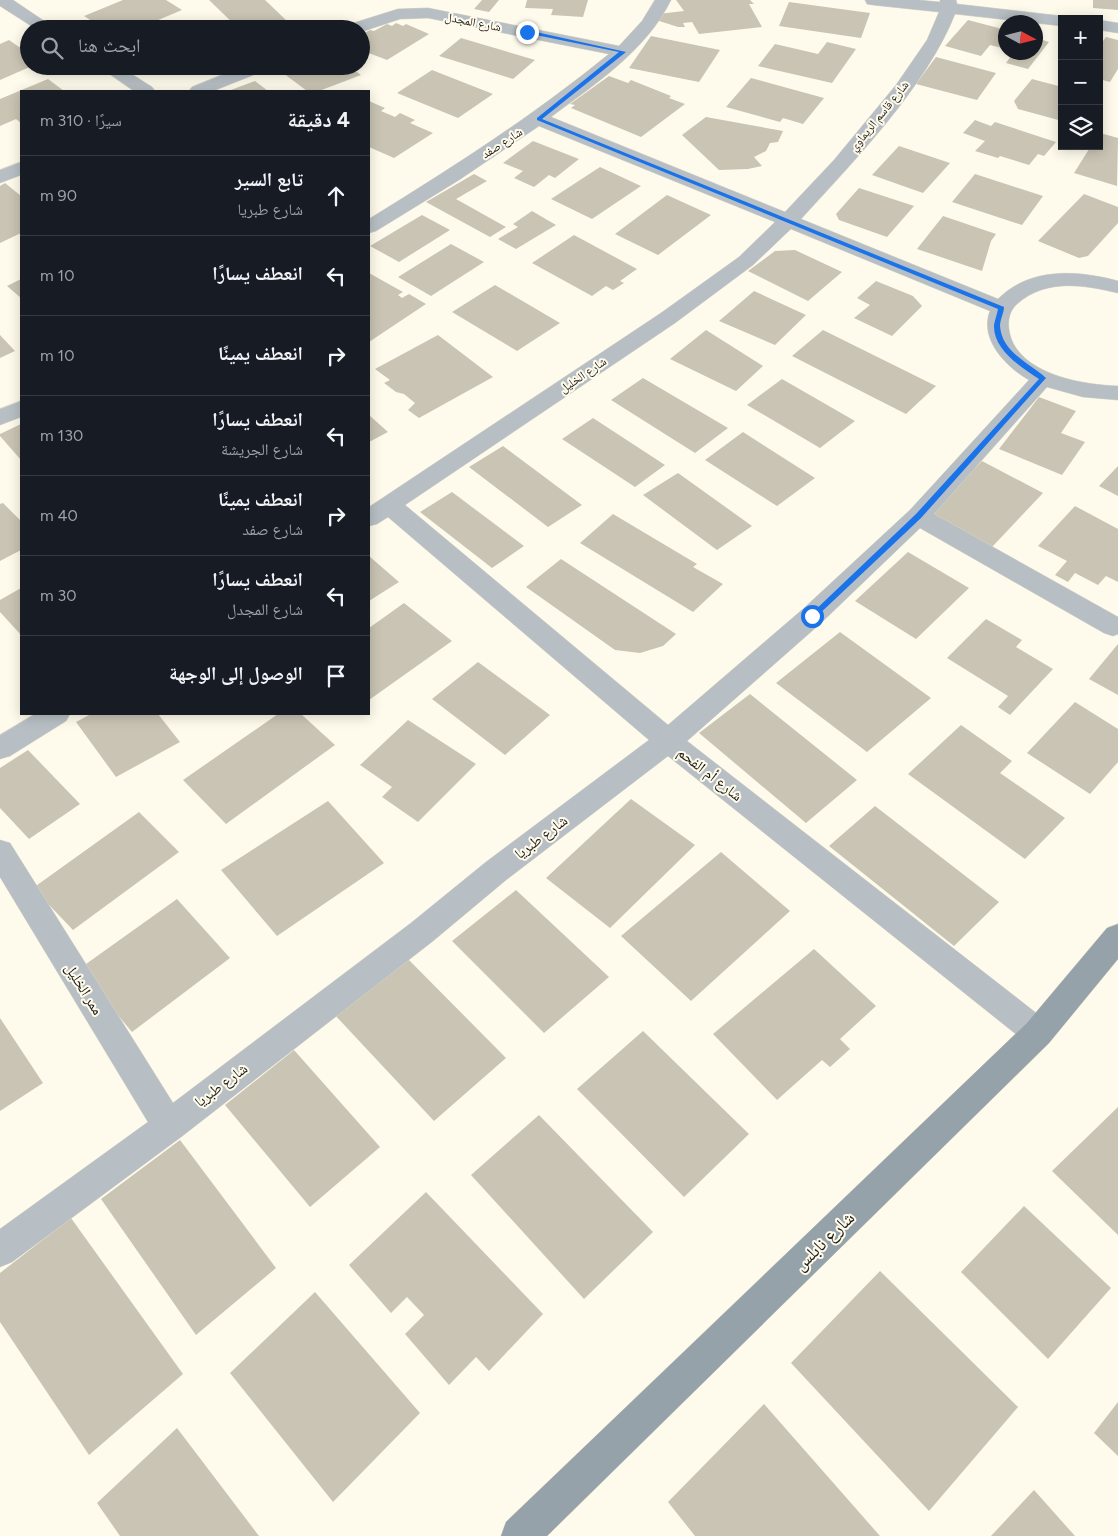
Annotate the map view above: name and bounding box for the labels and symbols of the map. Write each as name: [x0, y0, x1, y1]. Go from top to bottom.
street label: شارع المجدل: [444, 10, 502, 35]
north arrow: [998, 15, 1043, 60]
route end: [516, 21, 539, 44]
street label: شارع قاسم الريماوي: [846, 78, 914, 156]
street label: شارع صفد: [479, 125, 526, 162]
street label: شارع الخليل: [557, 354, 610, 397]
route start: [801, 605, 824, 628]
street label: شارع أم الفحم: [673, 743, 746, 806]
street label: شارع طبريا: [511, 811, 572, 863]
street label: ممر الخليل: [60, 960, 107, 1019]
street label: شارع طبريا: [191, 1059, 252, 1111]
street label: شارع نابلس: [789, 1207, 859, 1275]

